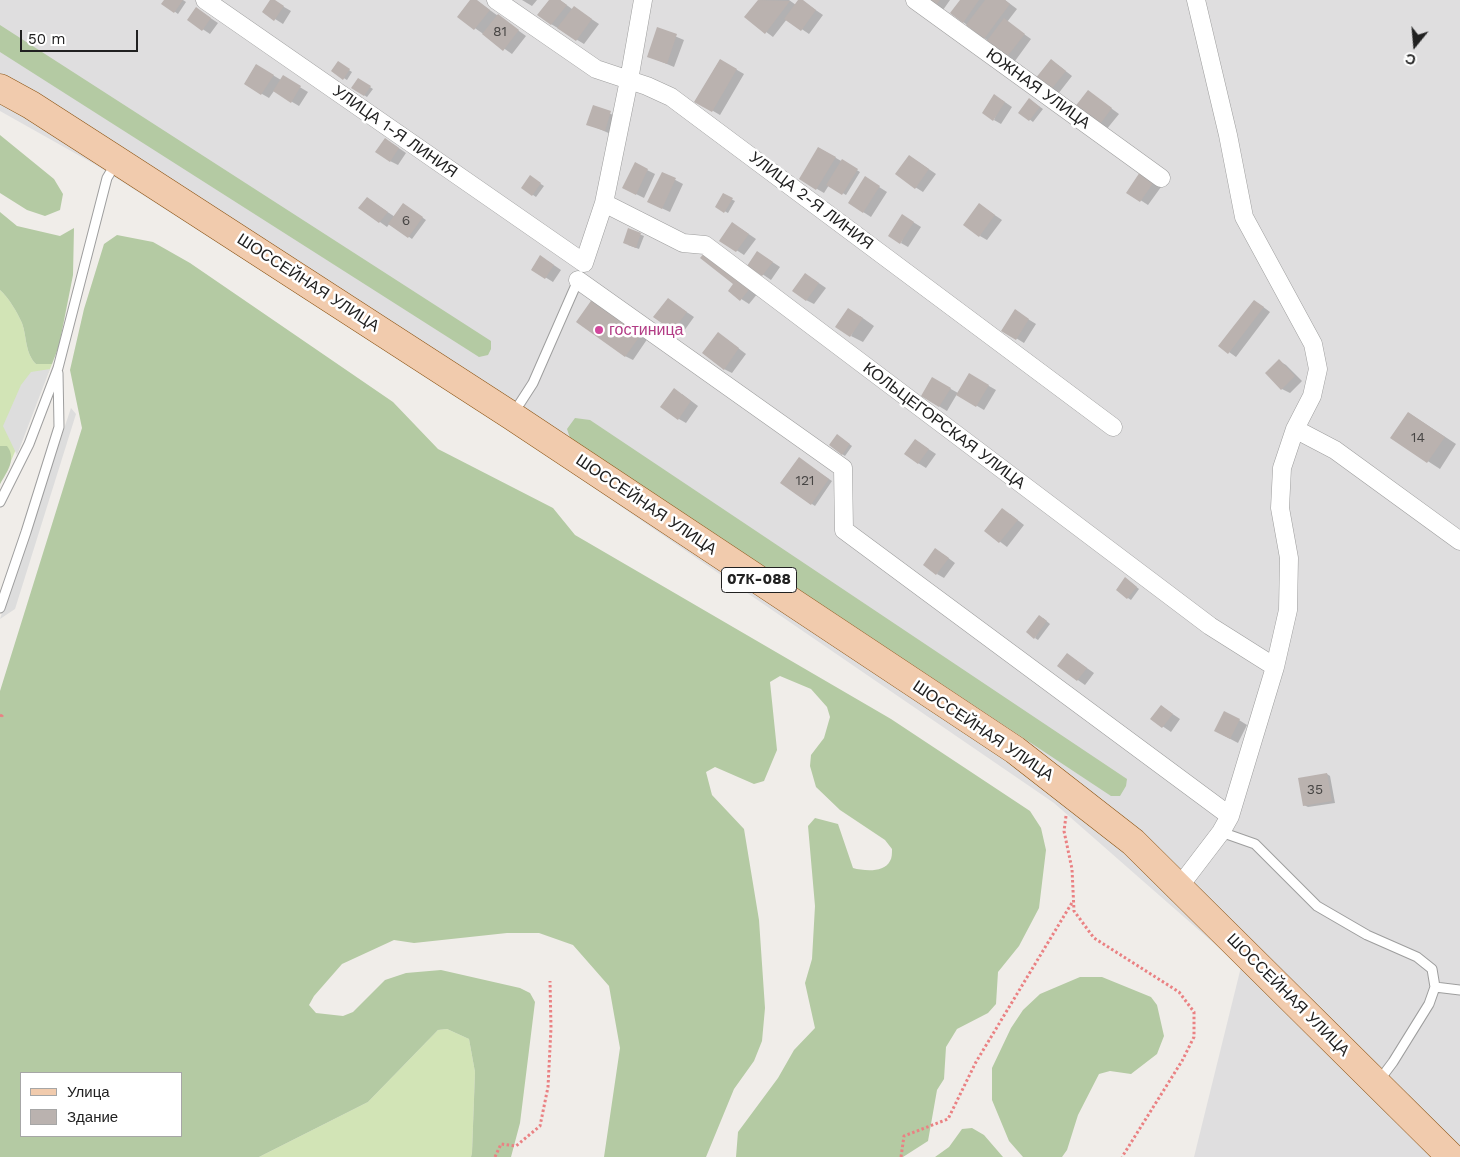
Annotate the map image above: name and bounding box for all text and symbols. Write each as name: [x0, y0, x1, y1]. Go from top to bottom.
scale bar: [22, 20, 140, 52]
north arrow: [1390, 20, 1440, 70]
house number: 81: [493, 24, 507, 40]
text: 50 m: [28, 30, 65, 48]
street label: ЮЖНАЯ УЛИЦА: [982, 45, 1094, 133]
text: С: [1403, 50, 1418, 68]
street label: УЛИЦА 1-Я ЛИНИЯ: [329, 82, 461, 182]
street label: УЛИЦА 2-Я ЛИНИЯ: [745, 148, 877, 254]
house number: 6: [402, 213, 410, 229]
street label: ШОССЕЙНАЯ УЛИЦА: [233, 230, 383, 336]
place label: гостиница: [609, 320, 683, 340]
marker: гостиница: [593, 324, 605, 336]
street label: КОЛЬЦЕГОРСКАЯ УЛИЦА: [859, 359, 1029, 493]
house number: 14: [1411, 430, 1425, 446]
street label: ШОССЕЙНАЯ УЛИЦА: [572, 451, 720, 559]
house number: 121: [795, 473, 815, 489]
road number: 07К-088: [722, 568, 796, 592]
street label: ШОССЕЙНАЯ УЛИЦА: [909, 677, 1057, 785]
house number: 35: [1307, 782, 1323, 798]
street label: ШОССЕЙНАЯ УЛИЦА: [1223, 930, 1353, 1060]
legend: [20, 1072, 182, 1137]
text: Улица: [67, 1083, 110, 1101]
text: Здание: [67, 1108, 118, 1126]

